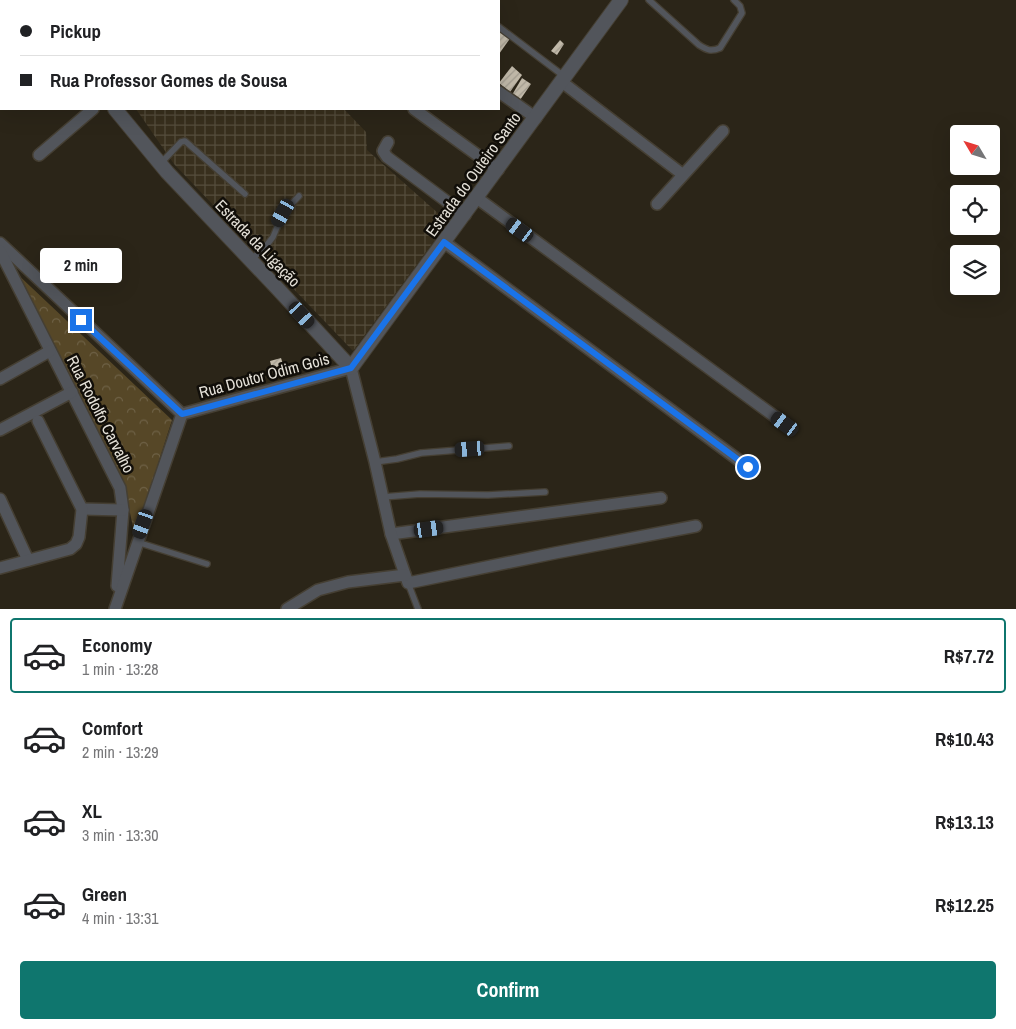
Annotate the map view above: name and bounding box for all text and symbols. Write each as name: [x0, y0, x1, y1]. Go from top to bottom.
text: Pickup: [50, 18, 101, 44]
text: Rua Professor Gomes de Sousa: [50, 67, 287, 93]
street label: Estrada do Outeiro Santo: [420, 107, 526, 241]
north arrow: [950, 125, 1000, 175]
map controls: [950, 125, 1000, 295]
button: locate: [950, 185, 1000, 235]
street label: Estrada da Ligação: [211, 194, 305, 292]
car: [269, 196, 296, 230]
car: [503, 215, 536, 245]
button: layers: [950, 245, 1000, 295]
callout: 2 min: [40, 248, 122, 282]
text: 2 min: [64, 254, 98, 276]
car: [286, 299, 317, 331]
route end: [70, 309, 92, 331]
street label: Rua Doutor Odim Gois: [196, 347, 332, 403]
street label: Rua Rodolfo Carvalho: [62, 352, 140, 476]
car: [768, 409, 801, 439]
car: [454, 440, 485, 458]
route start: [737, 456, 759, 478]
car: [131, 507, 154, 541]
car: [413, 519, 444, 539]
text: Economy: [82, 632, 152, 658]
icon: car: [22, 633, 67, 678]
text: R$7.72: [944, 643, 994, 669]
text: 1 min · 13:28: [82, 658, 159, 680]
text: Comfort: [82, 715, 143, 741]
icon: car: [22, 716, 67, 761]
text: R$10.43: [935, 726, 994, 752]
text: 2 min · 13:29: [82, 741, 159, 763]
text: XL: [82, 798, 102, 824]
icon: car: [22, 799, 67, 844]
text: R$13.13: [935, 809, 994, 835]
text: 3 min · 13:30: [82, 824, 159, 846]
text: Green: [82, 881, 127, 907]
icon: car: [22, 882, 67, 927]
text: R$12.25: [935, 892, 994, 918]
text: 4 min · 13:31: [82, 907, 159, 929]
button: Confirm: [20, 961, 996, 1019]

